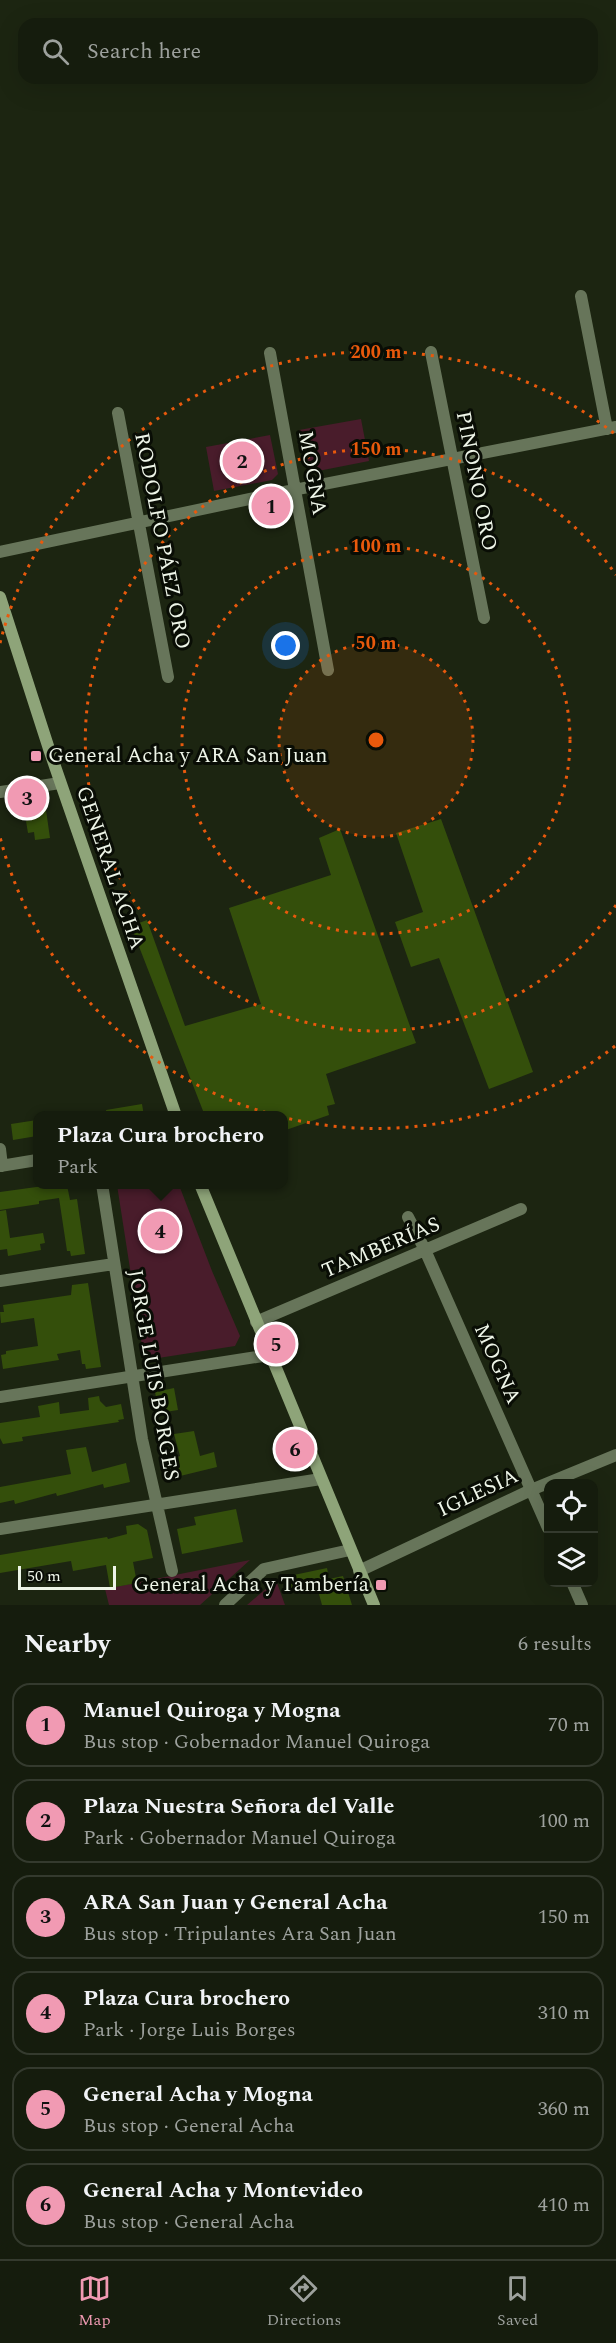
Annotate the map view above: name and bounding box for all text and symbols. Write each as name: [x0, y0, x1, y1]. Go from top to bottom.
search box: [18, 18, 598, 84]
icon: search: [39, 35, 72, 68]
text: Search here: [87, 35, 201, 68]
text: 200 m: [350, 339, 402, 366]
street label: PINONO ORO: [447, 408, 505, 554]
street label: MOGNA: [289, 428, 335, 518]
street label: RODOLFO PÁEZ ORO: [125, 430, 199, 652]
text: 150 m: [350, 436, 402, 463]
pin: 2: [222, 438, 262, 484]
pin: 1: [252, 484, 290, 528]
text: 100 m: [350, 533, 402, 560]
text: 50 m: [356, 630, 396, 657]
your location: [271, 631, 300, 660]
centre of rings: [366, 730, 386, 750]
place label: General Acha y ARA San Juan: [48, 740, 327, 772]
marker: General Acha y ARA San Juan: [29, 749, 43, 763]
pin: 3: [8, 776, 46, 820]
street label: GENERAL ACHA: [67, 782, 153, 954]
popup: [33, 1111, 288, 1189]
text: Plaza Cura brochero: [57, 1119, 264, 1152]
text: Park: [57, 1152, 98, 1182]
pin: 4: [140, 1208, 180, 1254]
street label: TAMBERÍAS: [317, 1209, 445, 1287]
street label: JORGE LUIS BORGES: [119, 1267, 187, 1483]
street label: MOGNA: [465, 1319, 529, 1410]
pin: 5: [256, 1322, 296, 1366]
pin: 6: [276, 1426, 314, 1472]
street label: IGLESIA: [432, 1460, 524, 1526]
map controls: [544, 1479, 598, 1587]
button: locate: [544, 1479, 598, 1533]
button: layers: [544, 1533, 598, 1587]
scale bar: [18, 1563, 116, 1590]
text: 50 m: [27, 1564, 61, 1588]
place label: General Acha y Tambería: [133, 1569, 370, 1601]
marker: General Acha y Tambería: [374, 1578, 388, 1592]
text: Nearby: [24, 1624, 110, 1664]
text: 6 results: [518, 1629, 592, 1659]
text: Manuel Quiroga y Mogna: [83, 1694, 341, 1727]
text: 1: [40, 1710, 51, 1740]
text: 70 m: [548, 1710, 590, 1740]
text: Bus stop · Gobernador Manuel Quiroga: [83, 1727, 430, 1757]
text: Plaza Nuestra Señora del Valle: [83, 1790, 395, 1823]
text: 2: [40, 1806, 51, 1836]
text: 100 m: [538, 1806, 590, 1836]
text: Park · Gobernador Manuel Quiroga: [83, 1823, 396, 1853]
text: ARA San Juan y General Acha: [83, 1886, 388, 1919]
text: 3: [40, 1902, 51, 1932]
text: 150 m: [538, 1902, 590, 1932]
text: Bus stop · Tripulantes Ara San Juan: [83, 1919, 397, 1949]
text: Plaza Cura brochero: [83, 1982, 290, 2015]
text: 4: [40, 1998, 51, 2028]
text: 310 m: [538, 1998, 590, 2028]
text: Park · Jorge Luis Borges: [83, 2015, 296, 2045]
text: General Acha y Mogna: [83, 2078, 313, 2111]
text: 5: [40, 2094, 51, 2124]
text: 360 m: [538, 2094, 590, 2124]
text: Bus stop · General Acha: [83, 2111, 294, 2141]
text: General Acha y Montevideo: [83, 2174, 363, 2207]
text: 6: [40, 2190, 51, 2220]
text: 410 m: [538, 2190, 590, 2220]
text: Bus stop · General Acha: [83, 2207, 294, 2237]
tab: Map: [78, 2272, 111, 2332]
tab: Directions: [267, 2272, 341, 2332]
tab: Saved: [497, 2272, 538, 2332]

